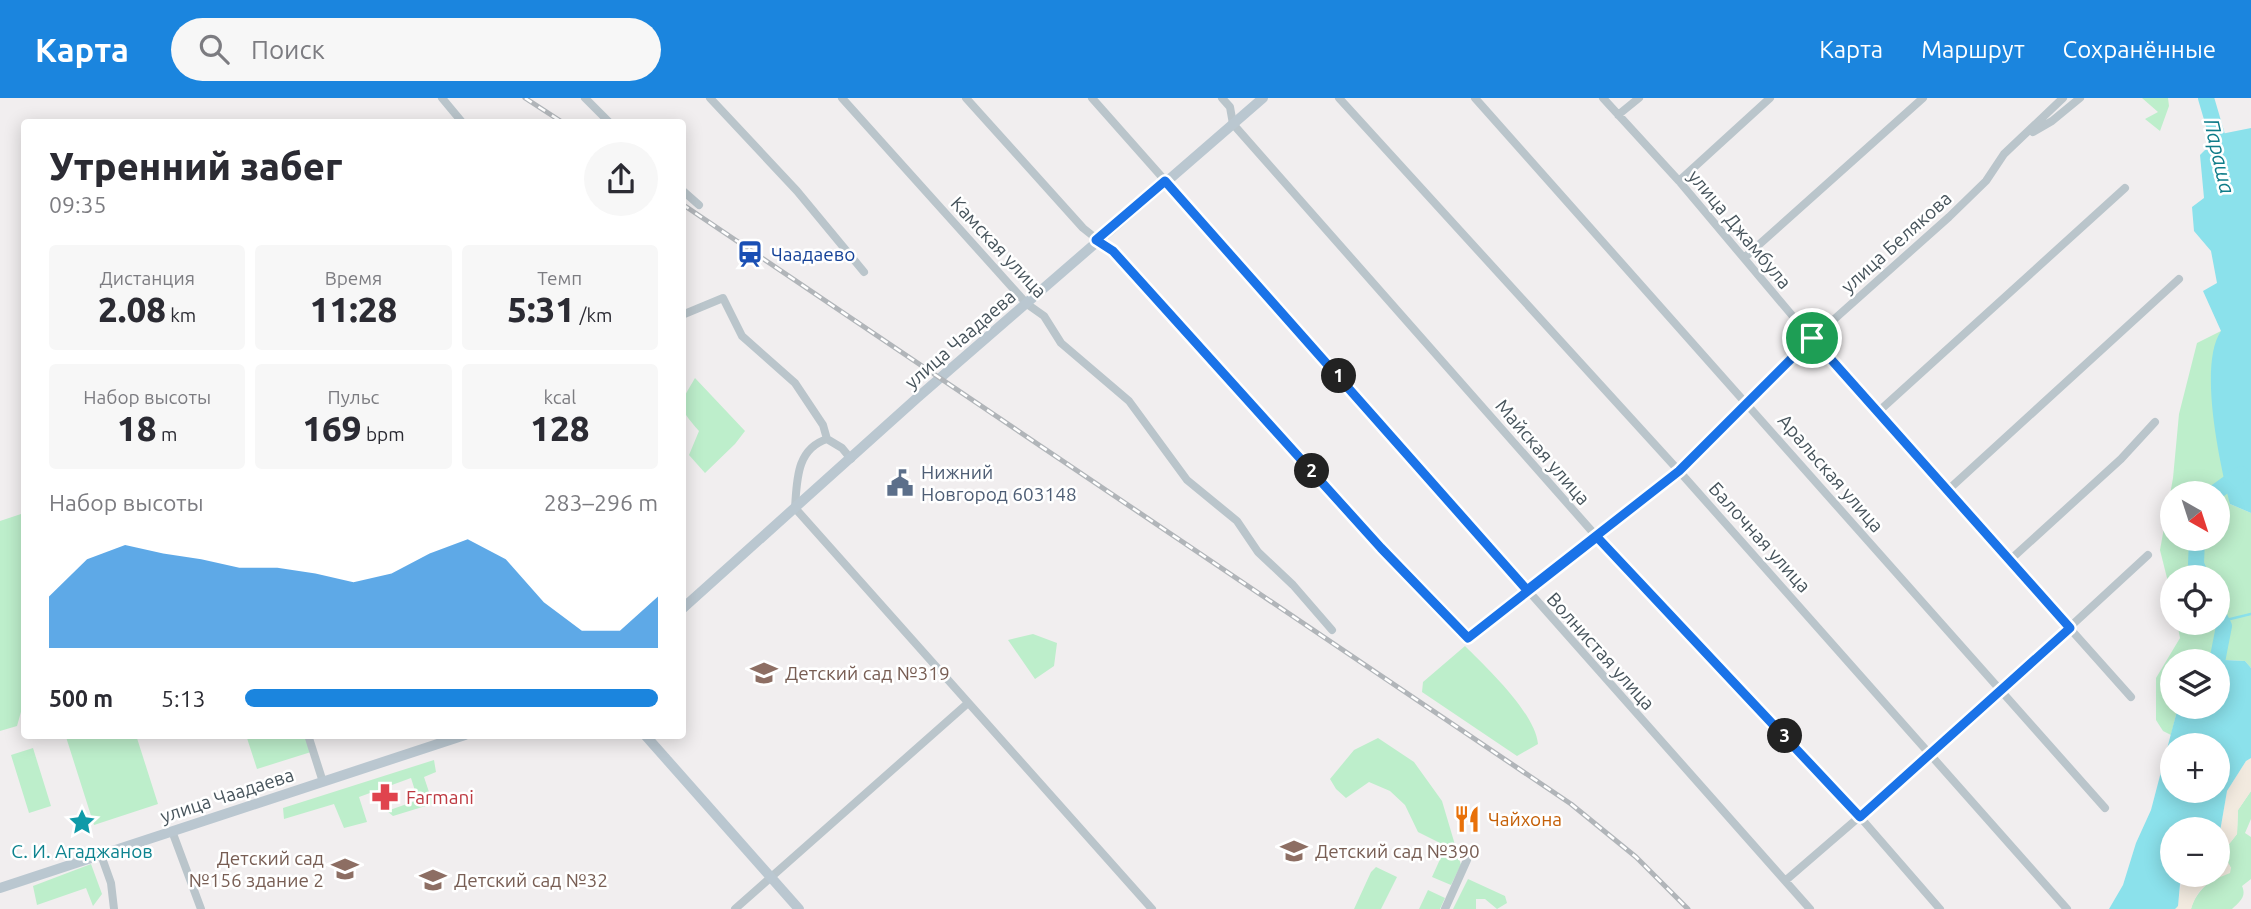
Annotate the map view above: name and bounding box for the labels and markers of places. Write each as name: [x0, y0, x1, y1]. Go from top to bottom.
station icon: Чаадаево: [735, 239, 765, 269]
place label: Чаадаево: [771, 243, 855, 265]
pin: [1782, 308, 1842, 368]
pin: 1: [1322, 358, 1356, 394]
pin: 2: [1294, 454, 1330, 488]
place label: Нижний Новгород 603148: [921, 461, 1077, 505]
public building icon: Нижний Новгород 603148: [885, 468, 915, 498]
school or university icon: Детский сад №319: [749, 658, 779, 688]
place label: Детский сад №319: [785, 662, 950, 684]
pin: 3: [1768, 718, 1802, 754]
pharmacy icon: Farmani: [370, 782, 400, 812]
place label: Farmani: [406, 786, 474, 808]
restaurant icon: Чайхона: [1452, 804, 1482, 834]
place icon: С. И. Агаджанов: [67, 807, 97, 837]
place label: Чайхона: [1488, 808, 1562, 830]
school or university icon: Детский сад №390: [1279, 836, 1309, 866]
place label: С. И. Агаджанов: [11, 840, 153, 862]
place label: Детский сад №390: [1315, 840, 1480, 862]
place label: Детский сад №156 здание 2: [189, 847, 324, 891]
school or university icon: Детский сад №156 здание 2: [330, 854, 360, 884]
school or university icon: Детский сад №32: [418, 865, 448, 895]
place label: Детский сад №32: [454, 869, 608, 891]

